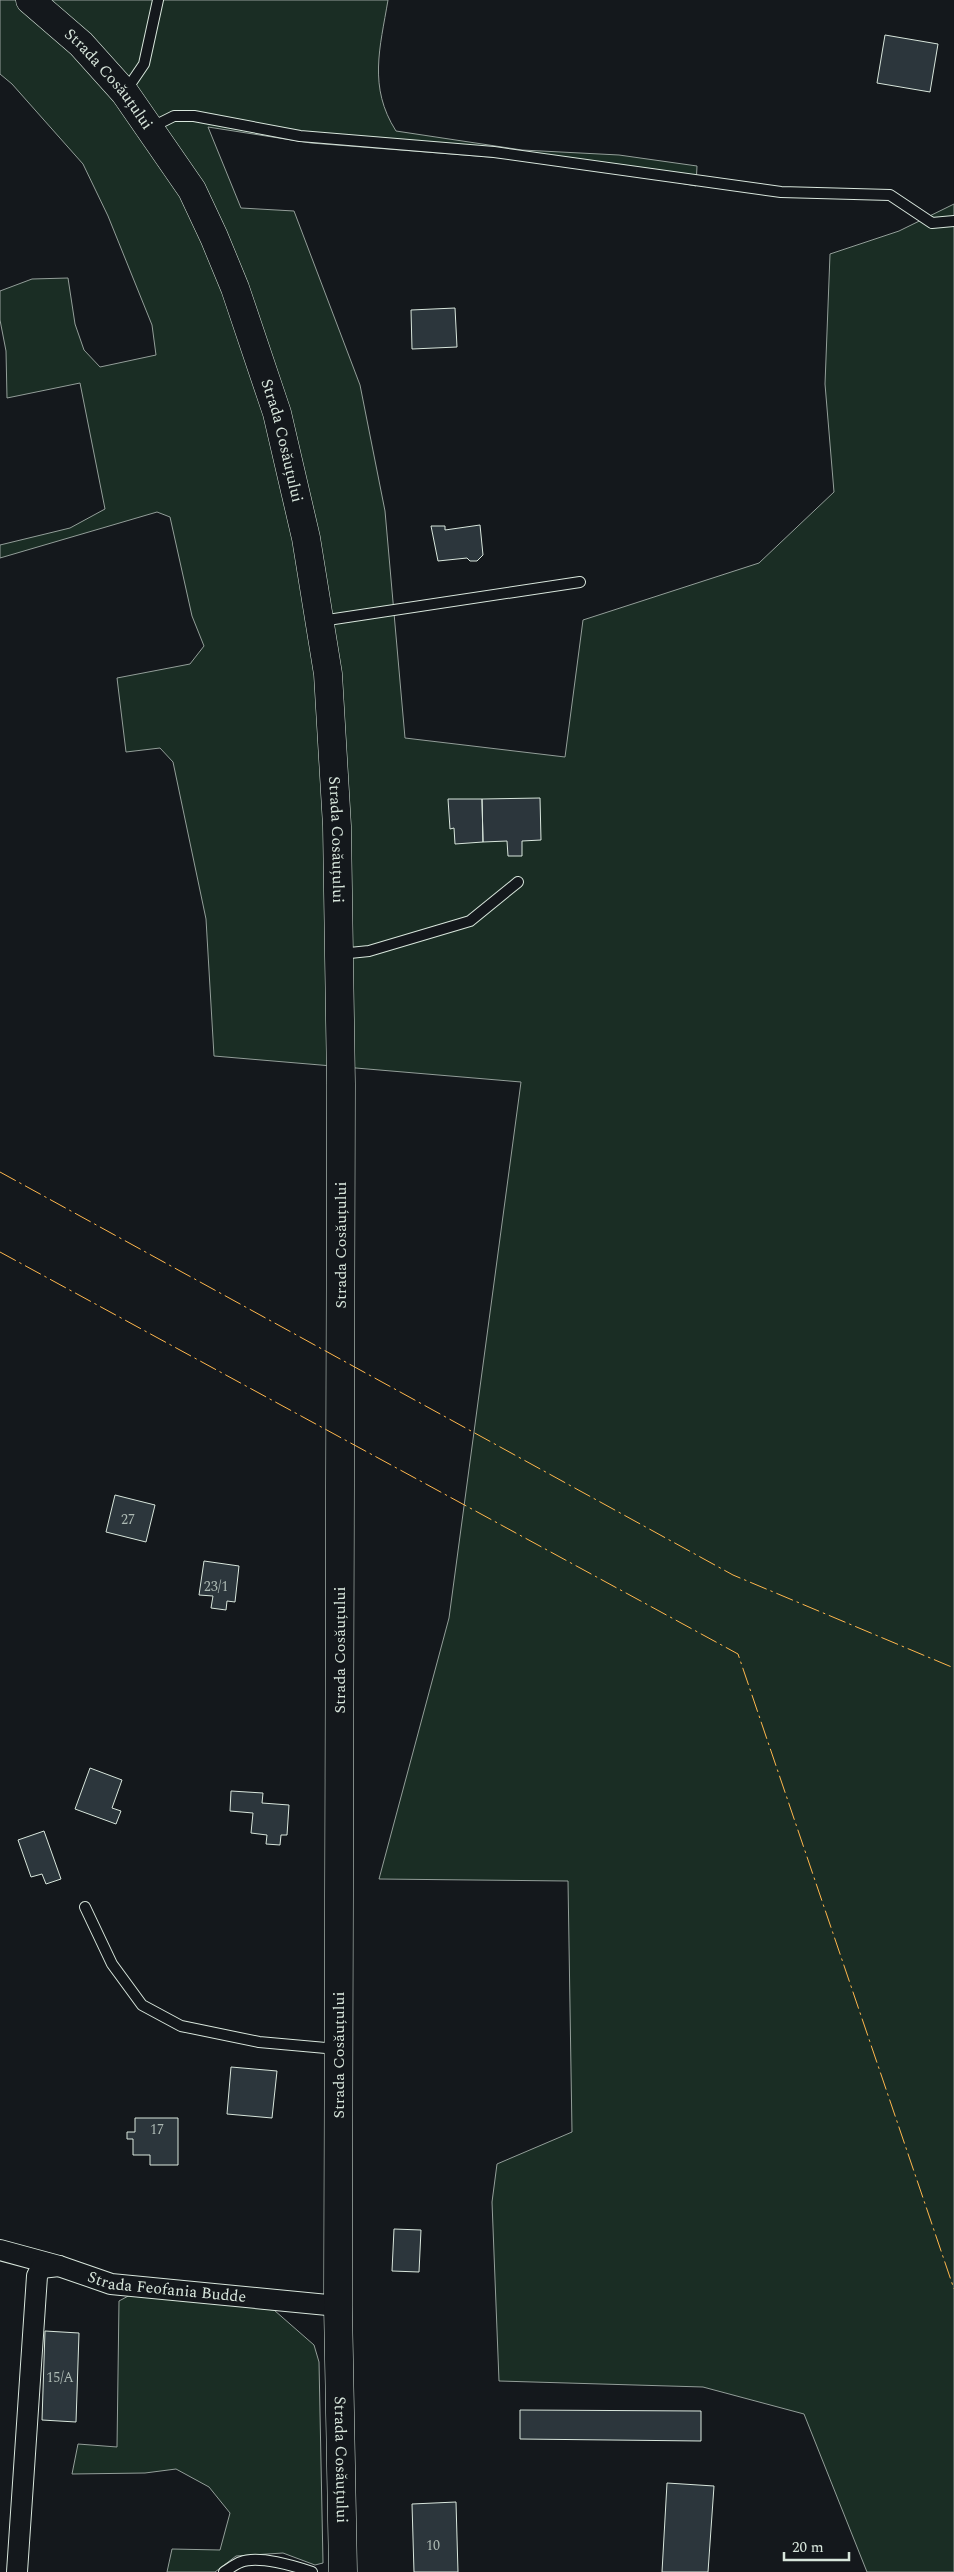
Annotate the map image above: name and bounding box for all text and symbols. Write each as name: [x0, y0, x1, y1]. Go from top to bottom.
street label: Strada Cosăuțului: [59, 23, 159, 135]
street label: Strada Cosăuțului: [254, 376, 309, 505]
street label: Strada Cosăuțului: [322, 776, 350, 903]
street label: Strada Cosăuțului: [329, 1182, 353, 1308]
house number: 27: [121, 1509, 135, 1530]
house number: 23/1: [204, 1576, 228, 1597]
street label: Strada Cosăuțului: [328, 1587, 352, 1713]
street label: Strada Cosăuțului: [327, 1992, 351, 2118]
house number: 17: [150, 2119, 164, 2140]
street label: Strada Feofania Budde: [84, 2265, 247, 2309]
house number: 15/A: [46, 2367, 74, 2388]
street label: Strada Cosăuțului: [328, 2396, 354, 2523]
scale bar: [784, 2530, 849, 2562]
house number: 10: [426, 2535, 440, 2556]
text: 20 m: [792, 2536, 824, 2559]

